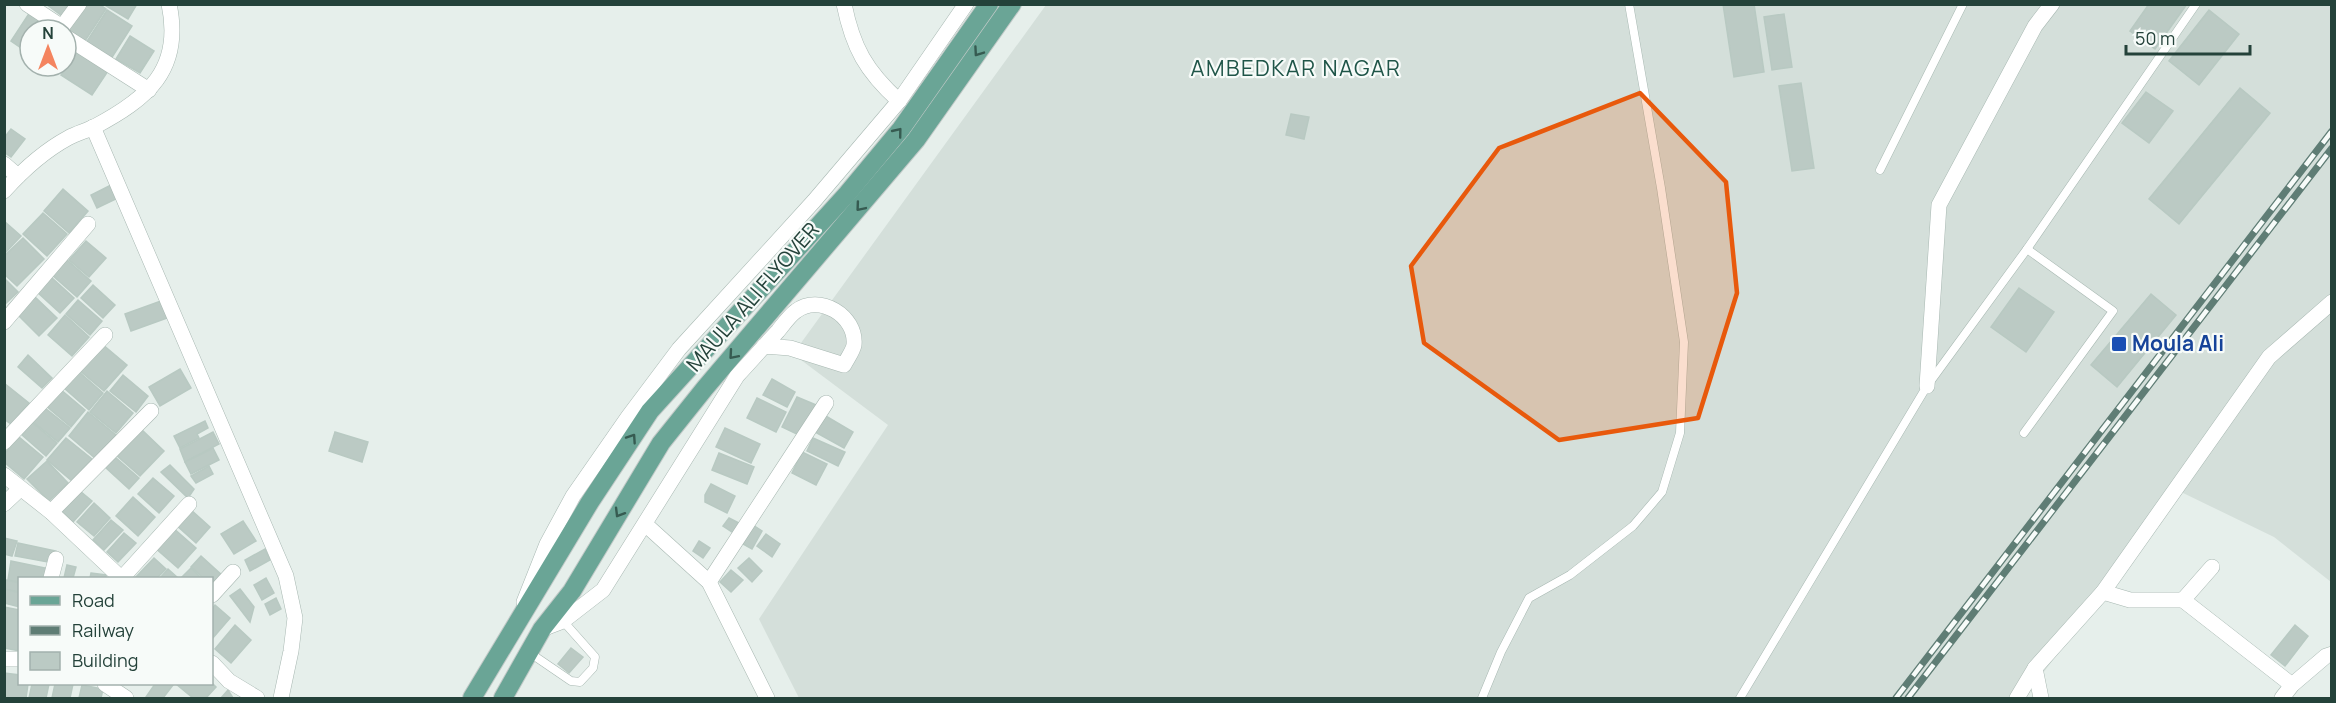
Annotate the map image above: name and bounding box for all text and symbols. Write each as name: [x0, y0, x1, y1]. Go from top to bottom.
north arrow: [18, 18, 78, 78]
scale bar: [2126, 18, 2250, 56]
text: N: [42, 22, 54, 44]
text: 50 m: [2135, 26, 2175, 50]
one-way arrow: [974, 46, 985, 57]
district label: AMBEDKAR NAGAR: [1191, 53, 1401, 83]
one-way arrow: [890, 128, 901, 139]
one-way arrow: [856, 200, 867, 211]
street label: MAULA ALI FLYOVER: [680, 216, 825, 377]
place label: Moula Ali: [2132, 329, 2224, 357]
marker: Moula Ali: [2110, 335, 2128, 353]
one-way arrow: [729, 348, 740, 359]
one-way arrow: [625, 433, 636, 444]
one-way arrow: [615, 507, 626, 517]
legend: [18, 577, 213, 685]
text: Road: [72, 588, 115, 612]
text: Railway: [72, 618, 134, 642]
text: Building: [72, 648, 138, 672]

